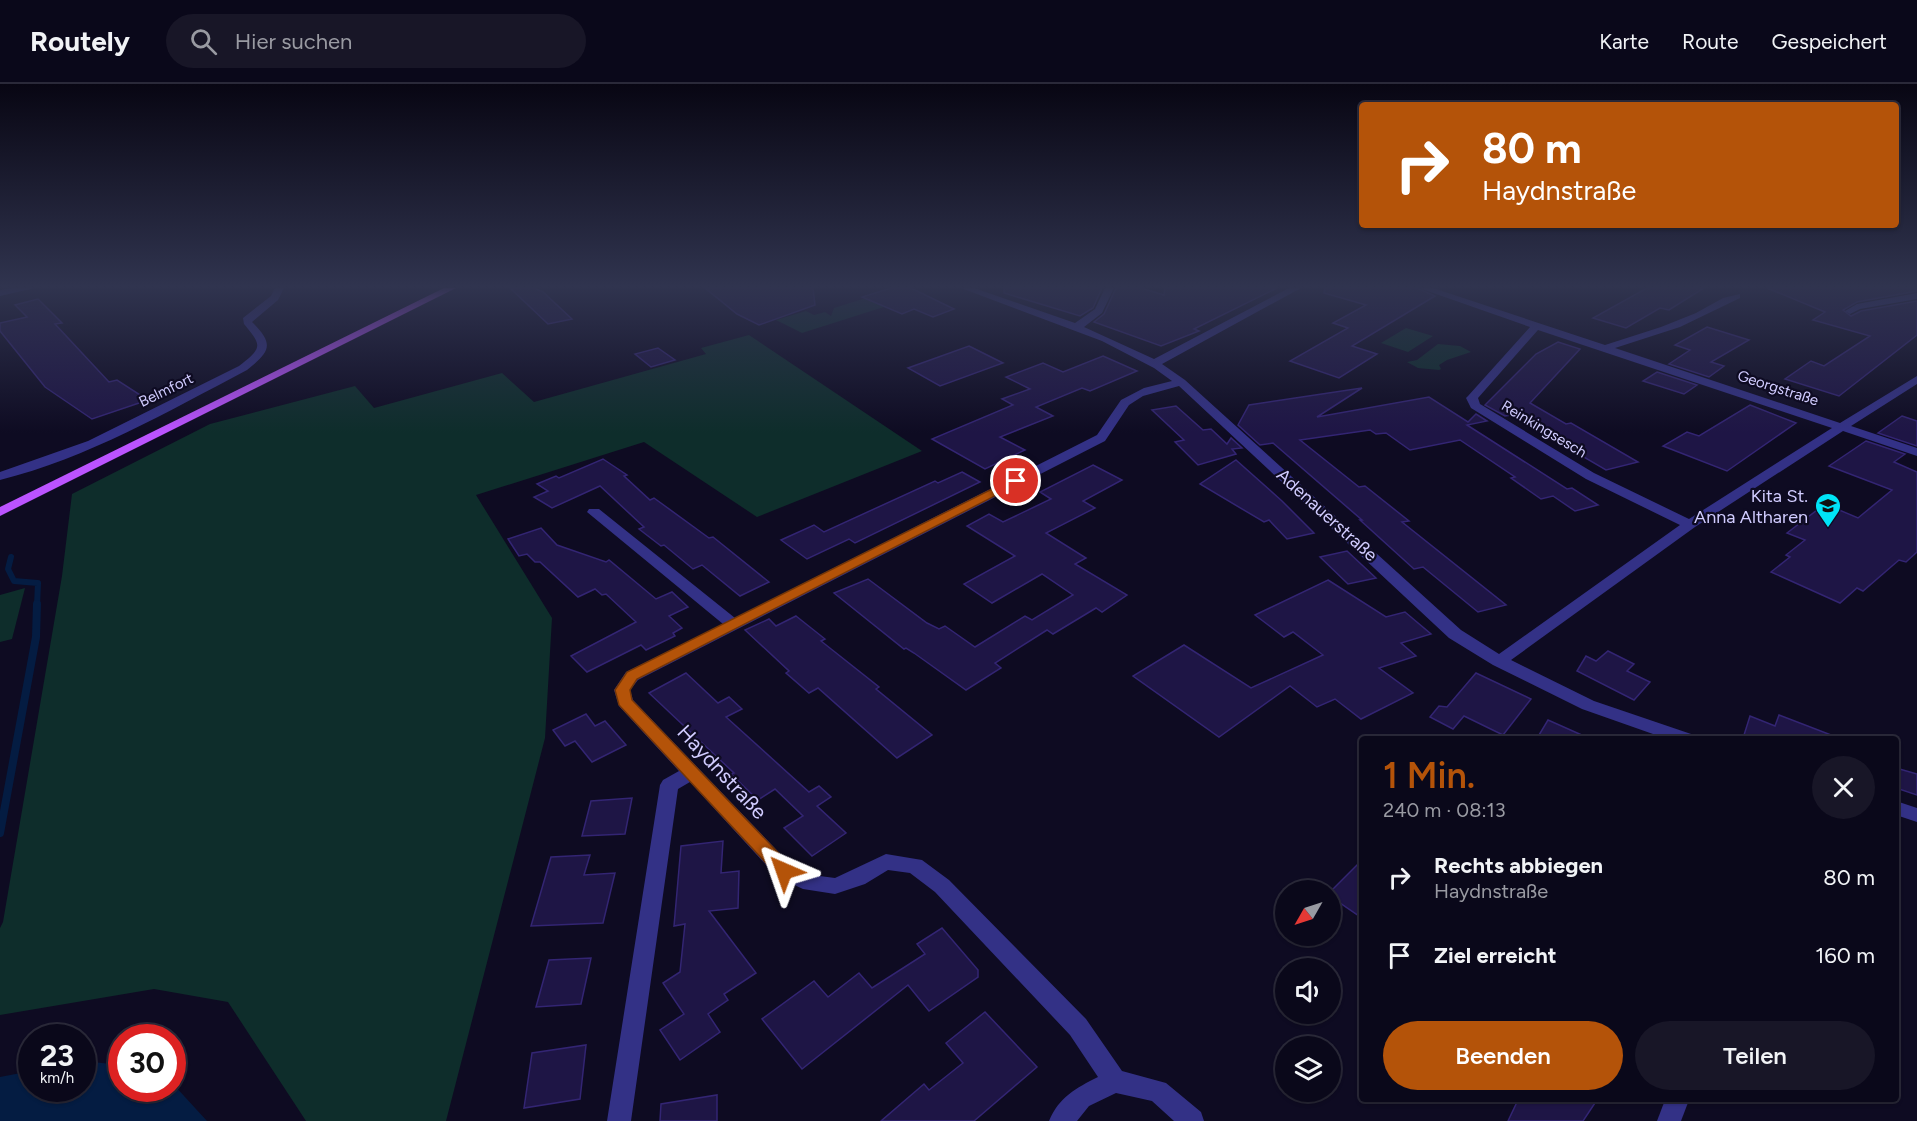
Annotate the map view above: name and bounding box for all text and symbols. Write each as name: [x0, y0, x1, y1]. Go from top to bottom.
search box: [166, 14, 586, 68]
text: Routely: [30, 24, 130, 58]
icon: search: [187, 25, 220, 58]
text: Hier suchen: [235, 28, 352, 55]
text: Karte: [1599, 29, 1649, 54]
text: Route: [1682, 29, 1738, 54]
text: Gespeichert: [1771, 29, 1887, 54]
text: 80 m: [1482, 123, 1582, 174]
icon: right: [1383, 126, 1461, 204]
text: Haydnstraße: [1482, 174, 1636, 207]
street label: Georgstraße: [1735, 366, 1821, 410]
street label: Belmfort: [136, 369, 196, 411]
street label: Reinkingsesch: [1498, 397, 1590, 461]
pin: [990, 455, 1041, 506]
icon: arrive: [999, 464, 1032, 497]
street label: Adenauerstraße: [1272, 464, 1382, 566]
place label: Kita St. Anna Altharen: [1694, 485, 1808, 528]
school or university icon: Kita St. Anna Altharen: [1813, 491, 1843, 529]
street label: Haydnstraße: [672, 719, 772, 824]
text: 1 Min.: [1383, 754, 1475, 797]
button: close: [1812, 756, 1875, 819]
text: 240 m · 08:13: [1383, 798, 1506, 822]
position arrow: [752, 839, 816, 903]
text: Rechts abbiegen: [1434, 852, 1603, 879]
icon: right: [1383, 861, 1416, 894]
text: 80 m: [1823, 864, 1875, 891]
text: Haydnstraße: [1434, 879, 1548, 903]
north arrow: [1275, 880, 1341, 946]
map controls: [1275, 880, 1341, 1102]
icon: arrive: [1383, 939, 1416, 972]
text: Ziel erreicht: [1434, 942, 1557, 969]
text: 160 m: [1815, 942, 1875, 969]
button: sound: [1275, 958, 1341, 1024]
button: Beenden: [1383, 1021, 1623, 1090]
button: Teilen: [1635, 1021, 1875, 1090]
speed limit sign: 30: [108, 1024, 186, 1102]
button: layers: [1275, 1036, 1341, 1102]
text: 23: [40, 1037, 74, 1074]
text: km/h: [40, 1069, 74, 1087]

